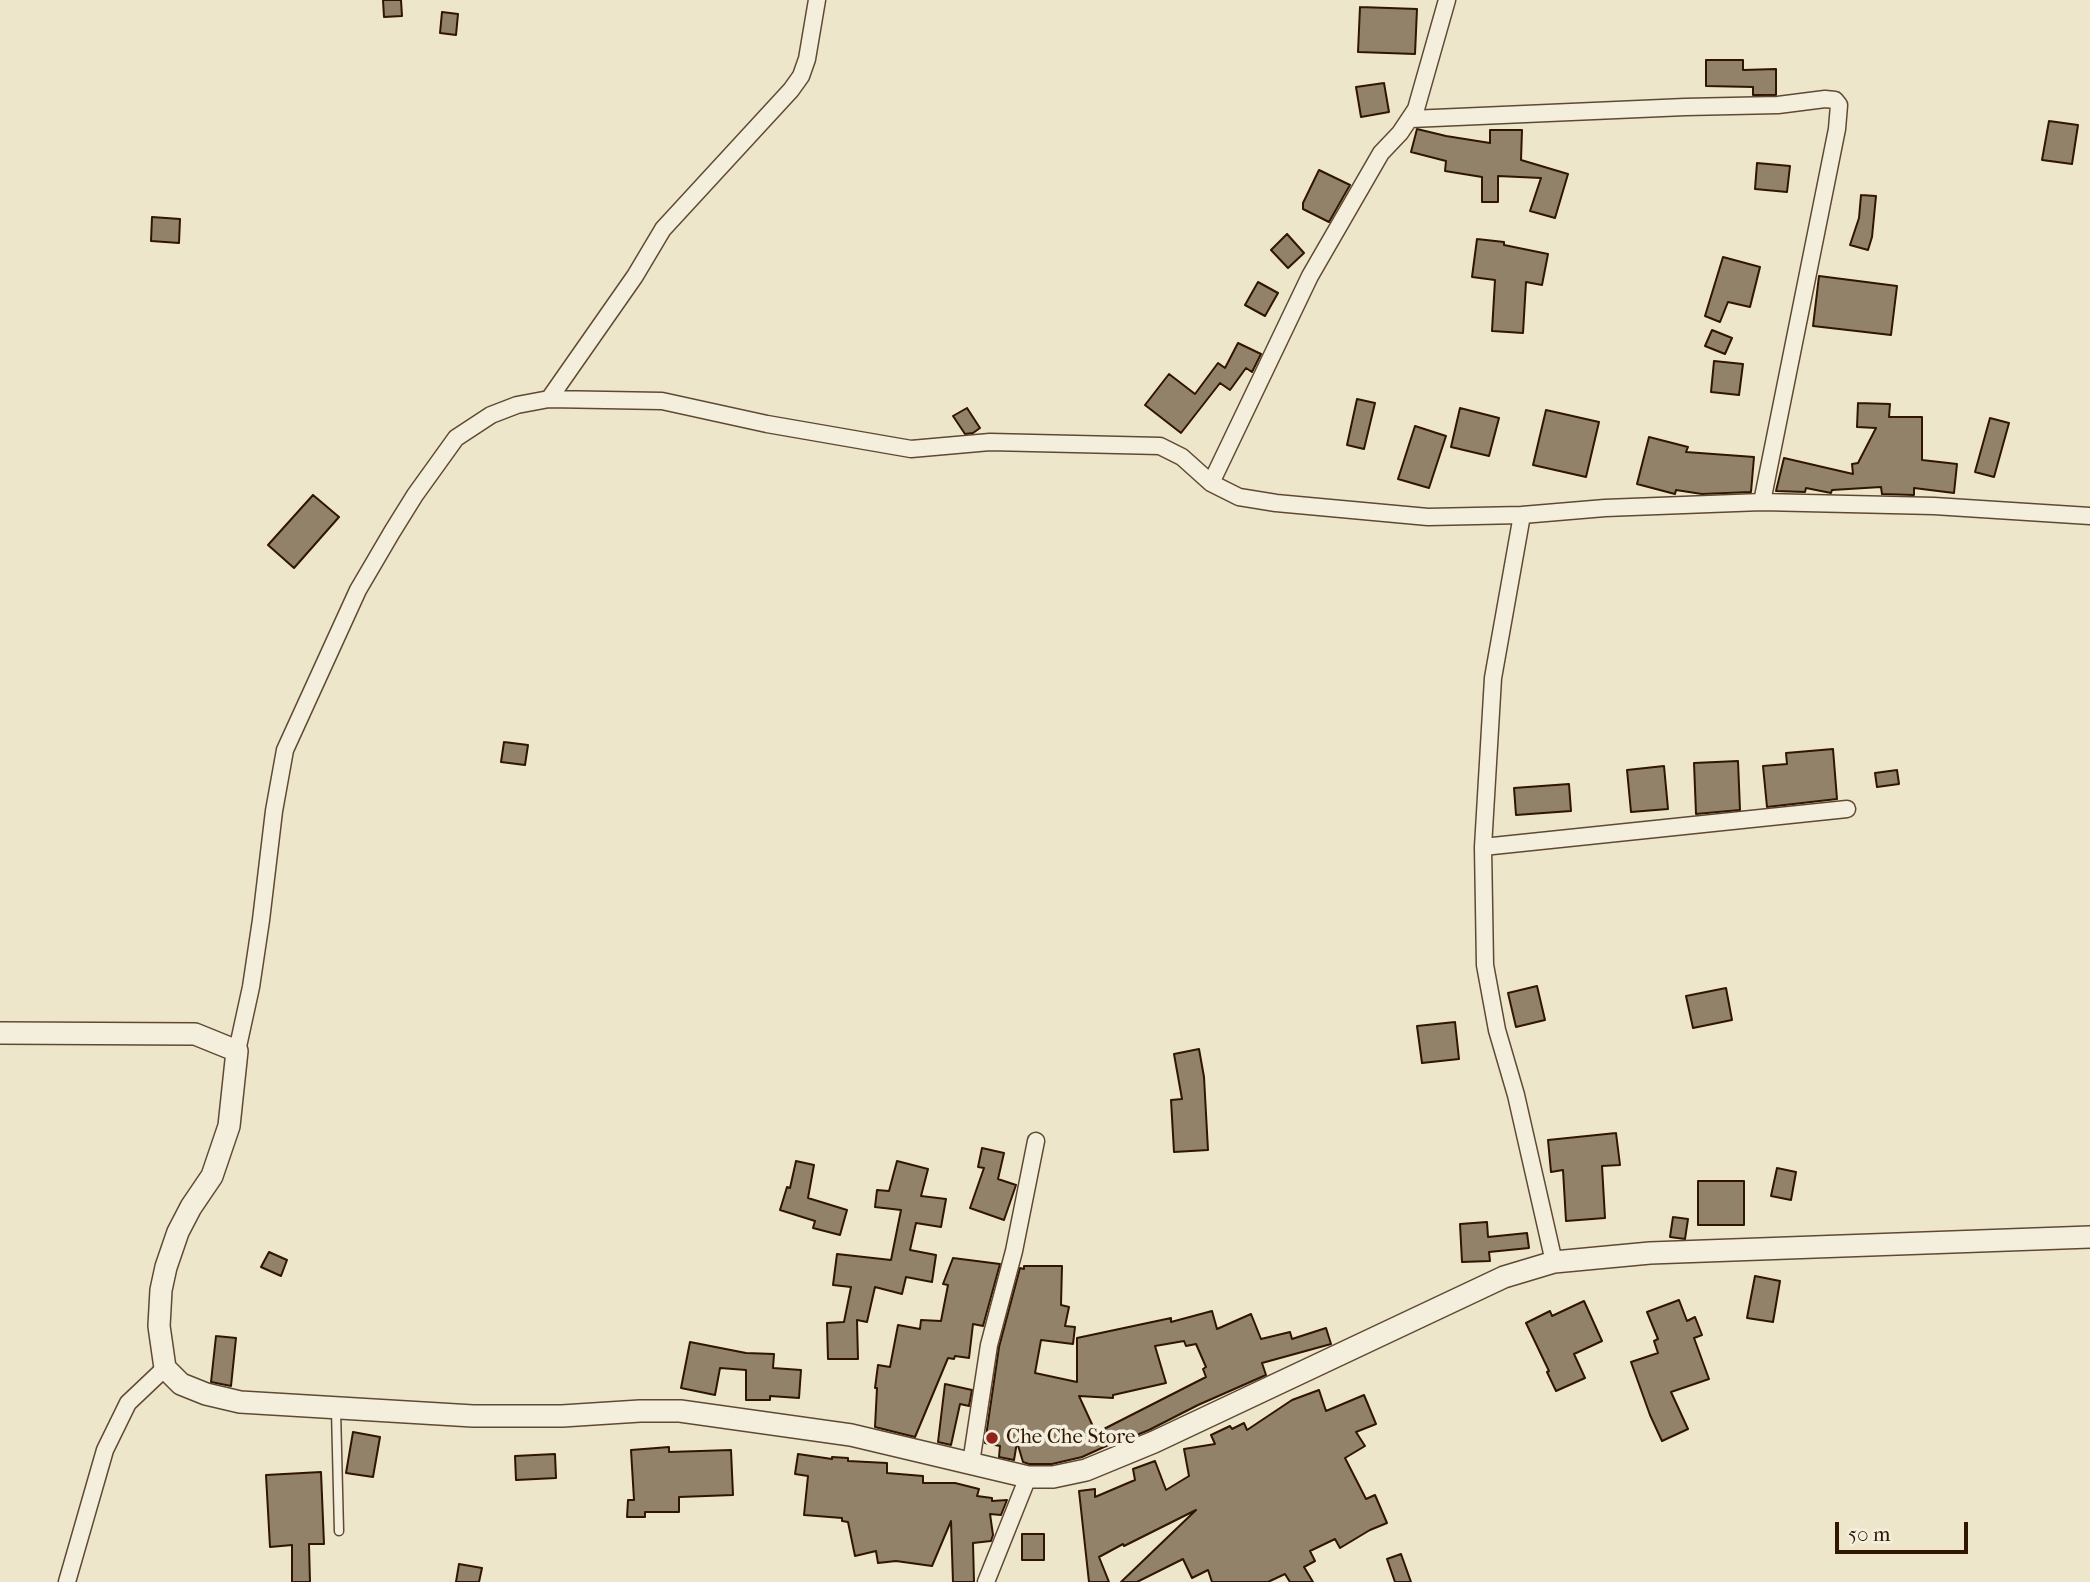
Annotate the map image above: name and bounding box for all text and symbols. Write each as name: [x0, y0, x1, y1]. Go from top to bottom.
place label: Che Che Store: [1006, 1425, 1135, 1451]
marker: Che Che Store: [984, 1430, 1000, 1446]
scale bar: [1838, 1508, 1971, 1552]
text: 50 m: [1848, 1522, 1891, 1546]

